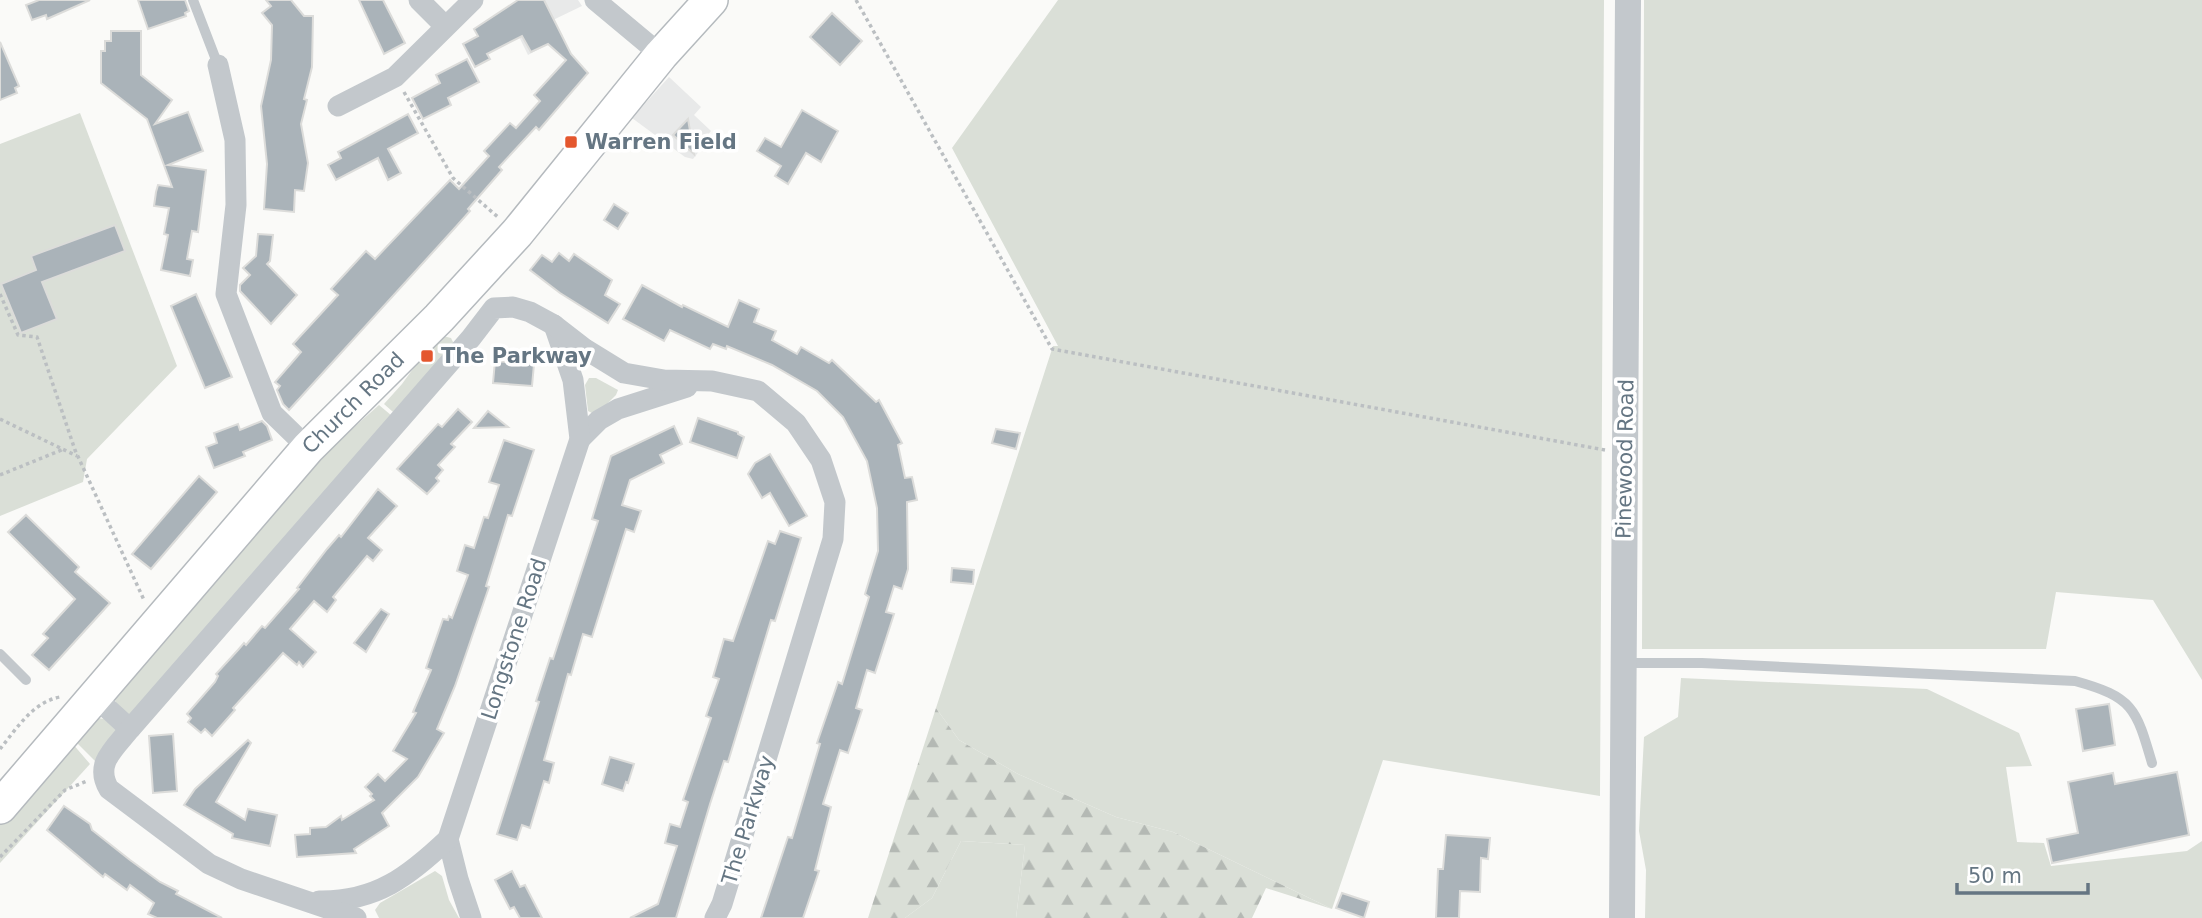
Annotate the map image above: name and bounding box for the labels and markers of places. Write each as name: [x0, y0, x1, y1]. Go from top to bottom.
place label: Warren Field: [585, 130, 737, 154]
marker: Warren Field: [563, 134, 579, 150]
place label: The Parkway: [441, 344, 592, 368]
marker: The Parkway: [419, 348, 435, 364]

